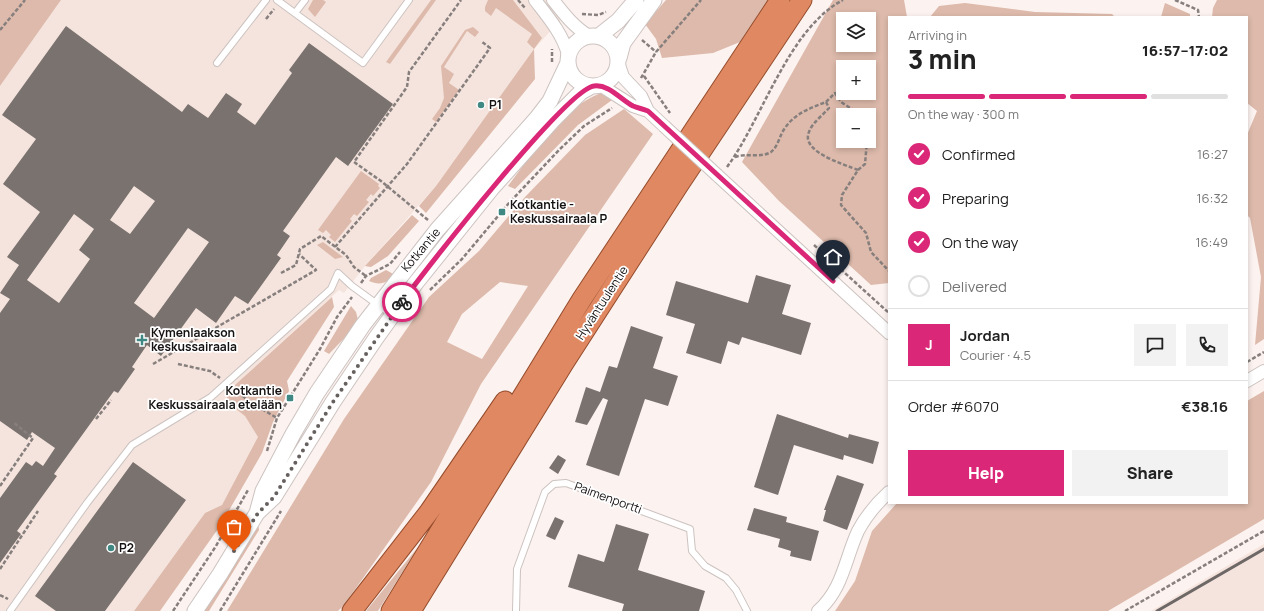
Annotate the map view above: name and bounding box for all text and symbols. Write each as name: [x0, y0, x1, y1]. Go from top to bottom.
map controls: [836, 12, 876, 148]
button: layers: [836, 12, 876, 52]
text: Arriving in: [908, 26, 967, 44]
text: 16:57–17:02: [1142, 40, 1228, 61]
text: 3 min: [908, 41, 977, 77]
button: +: [836, 60, 876, 100]
place label: P1: [489, 96, 502, 113]
marker: P1: [476, 100, 486, 110]
text: On the way · 300 m: [908, 105, 1019, 123]
button: −: [836, 108, 876, 148]
icon: check: [908, 143, 930, 165]
text: Confirmed: [942, 144, 1015, 165]
text: 16:27: [1197, 145, 1228, 163]
icon: check: [908, 187, 930, 209]
text: Preparing: [942, 188, 1009, 209]
text: 16:32: [1196, 189, 1228, 207]
place label: Kotkantie - Keskussairaala P: [510, 196, 607, 227]
marker: Kotkantie - Keskussairaala P: [497, 207, 507, 217]
street label: Kotkantie: [397, 224, 444, 275]
icon: check: [908, 231, 930, 253]
text: On the way: [942, 232, 1018, 253]
text: 16:49: [1195, 233, 1228, 251]
pin: [816, 240, 850, 281]
icon: home: [822, 246, 844, 268]
street label: Hyväntuulentie: [571, 263, 632, 343]
text: Delivered: [942, 276, 1007, 297]
courier: [382, 282, 422, 322]
icon: bike: [391, 291, 413, 313]
place label: Kymenlaakson keskussairaala: [151, 324, 237, 355]
button: chat: [1134, 324, 1176, 366]
button: phone: [1186, 324, 1228, 366]
text: Jordan: [960, 325, 1010, 346]
marker: Kymenlaakson keskussairaala: [136, 334, 148, 346]
text: J: [925, 334, 933, 355]
text: Courier · 4.5: [960, 346, 1031, 364]
place label: Kotkantie Keskussairaala etelään: [149, 382, 282, 413]
marker: Kotkantie Keskussairaala etelään: [285, 393, 295, 403]
text: Order #6070: [908, 396, 999, 417]
text: €38.16: [1181, 396, 1228, 417]
button: Help: [908, 450, 1064, 496]
button: Share: [1072, 450, 1228, 496]
street label: Paimenportti: [572, 477, 644, 518]
pin: [217, 510, 251, 551]
icon: bag: [223, 516, 245, 538]
place label: P2: [119, 539, 134, 556]
marker: P2: [106, 543, 116, 553]

